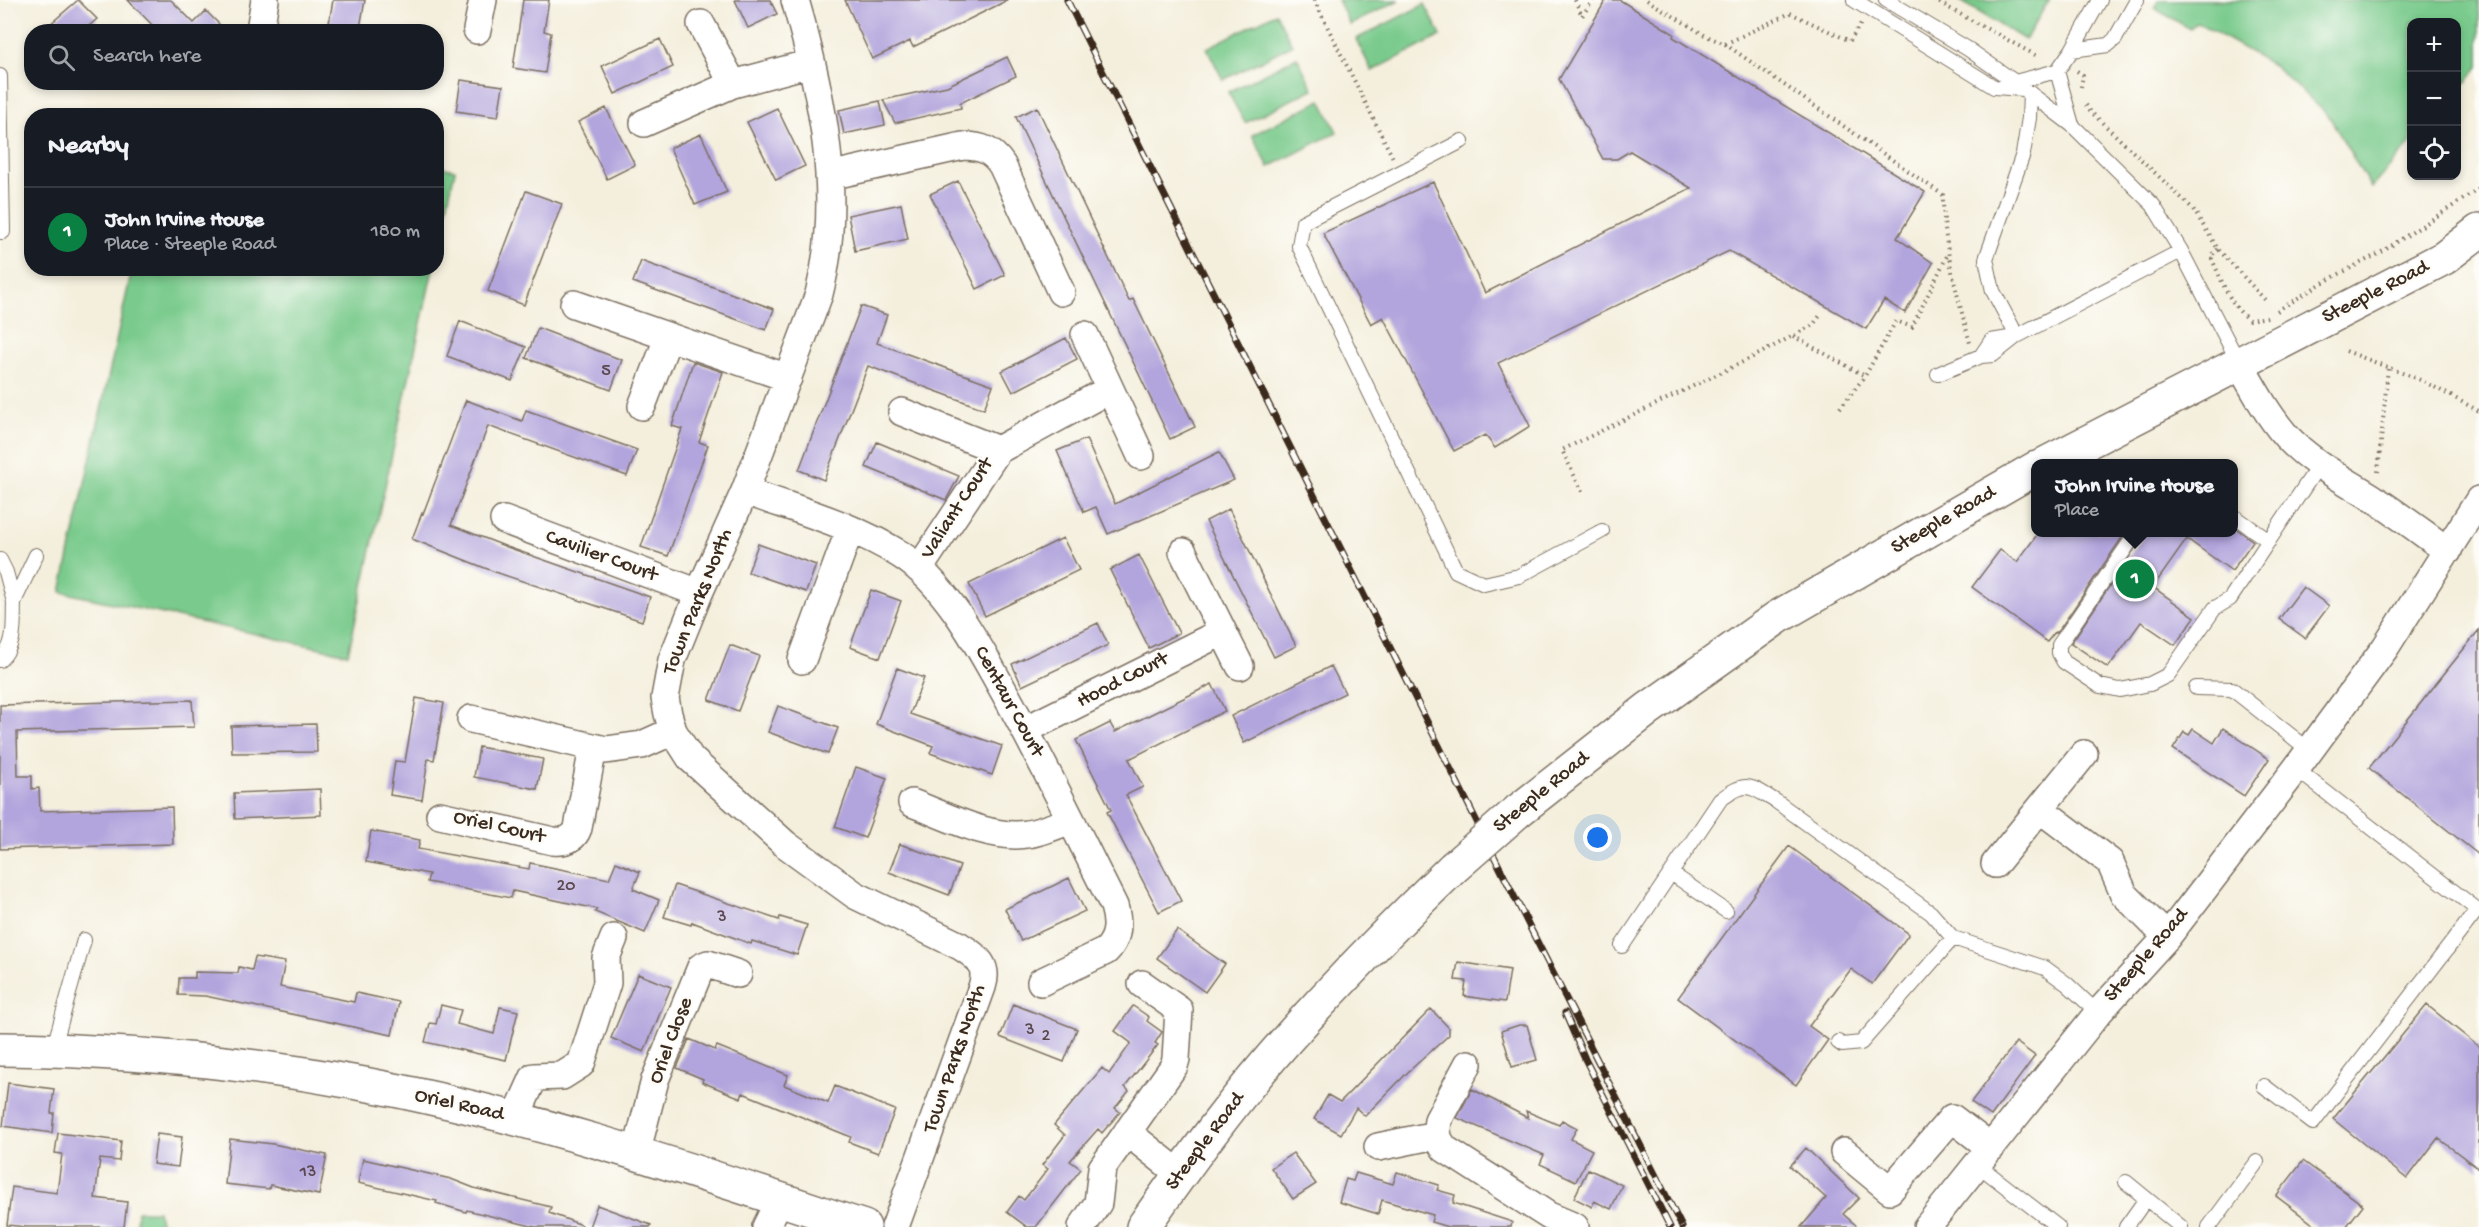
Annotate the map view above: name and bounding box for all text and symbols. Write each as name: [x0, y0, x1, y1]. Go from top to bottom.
map controls: [2407, 18, 2461, 180]
button: +: [2407, 18, 2461, 72]
search box: [24, 24, 444, 90]
icon: search: [45, 41, 78, 74]
text: Search here: [93, 44, 201, 70]
button: −: [2407, 72, 2461, 126]
button: locate: [2407, 126, 2461, 180]
text: Nearby: [48, 132, 129, 163]
text: John Irvine House: [105, 208, 264, 234]
text: 1: [63, 221, 72, 244]
text: 180 m: [371, 221, 420, 244]
text: Place · Steeple Road: [105, 234, 276, 257]
street label: Steeple Road: [2318, 255, 2435, 331]
house number: 5: [601, 361, 611, 382]
street label: Valiant Court: [915, 452, 1001, 565]
popup: [2031, 459, 2238, 537]
text: John Irvine House: [2055, 474, 2214, 500]
street label: Steeple Road: [1887, 480, 2002, 561]
text: Place: [2055, 500, 2099, 523]
street label: Cavilier Court: [542, 525, 663, 590]
street label: Town Parks North: [658, 526, 740, 679]
pin: 1: [2116, 556, 2154, 602]
street label: Centaur Court: [967, 642, 1050, 764]
street label: Hood Court: [1073, 646, 1175, 715]
street label: Steeple Road: [1489, 746, 1596, 839]
street label: Oriel Court: [451, 805, 550, 851]
your location: [1583, 823, 1612, 852]
house number: 20: [556, 876, 576, 897]
street label: Steeple Road: [2099, 903, 2196, 1008]
house number: 3: [716, 907, 727, 928]
street label: Town Parks North: [919, 982, 993, 1137]
street label: Oriel Close: [644, 993, 700, 1088]
house number: 3: [1024, 1020, 1035, 1041]
house number: 2: [1042, 1026, 1051, 1047]
street label: Oriel Road: [412, 1084, 508, 1129]
street label: Steeple Road: [1161, 1087, 1252, 1196]
house number: 13: [299, 1162, 316, 1183]

